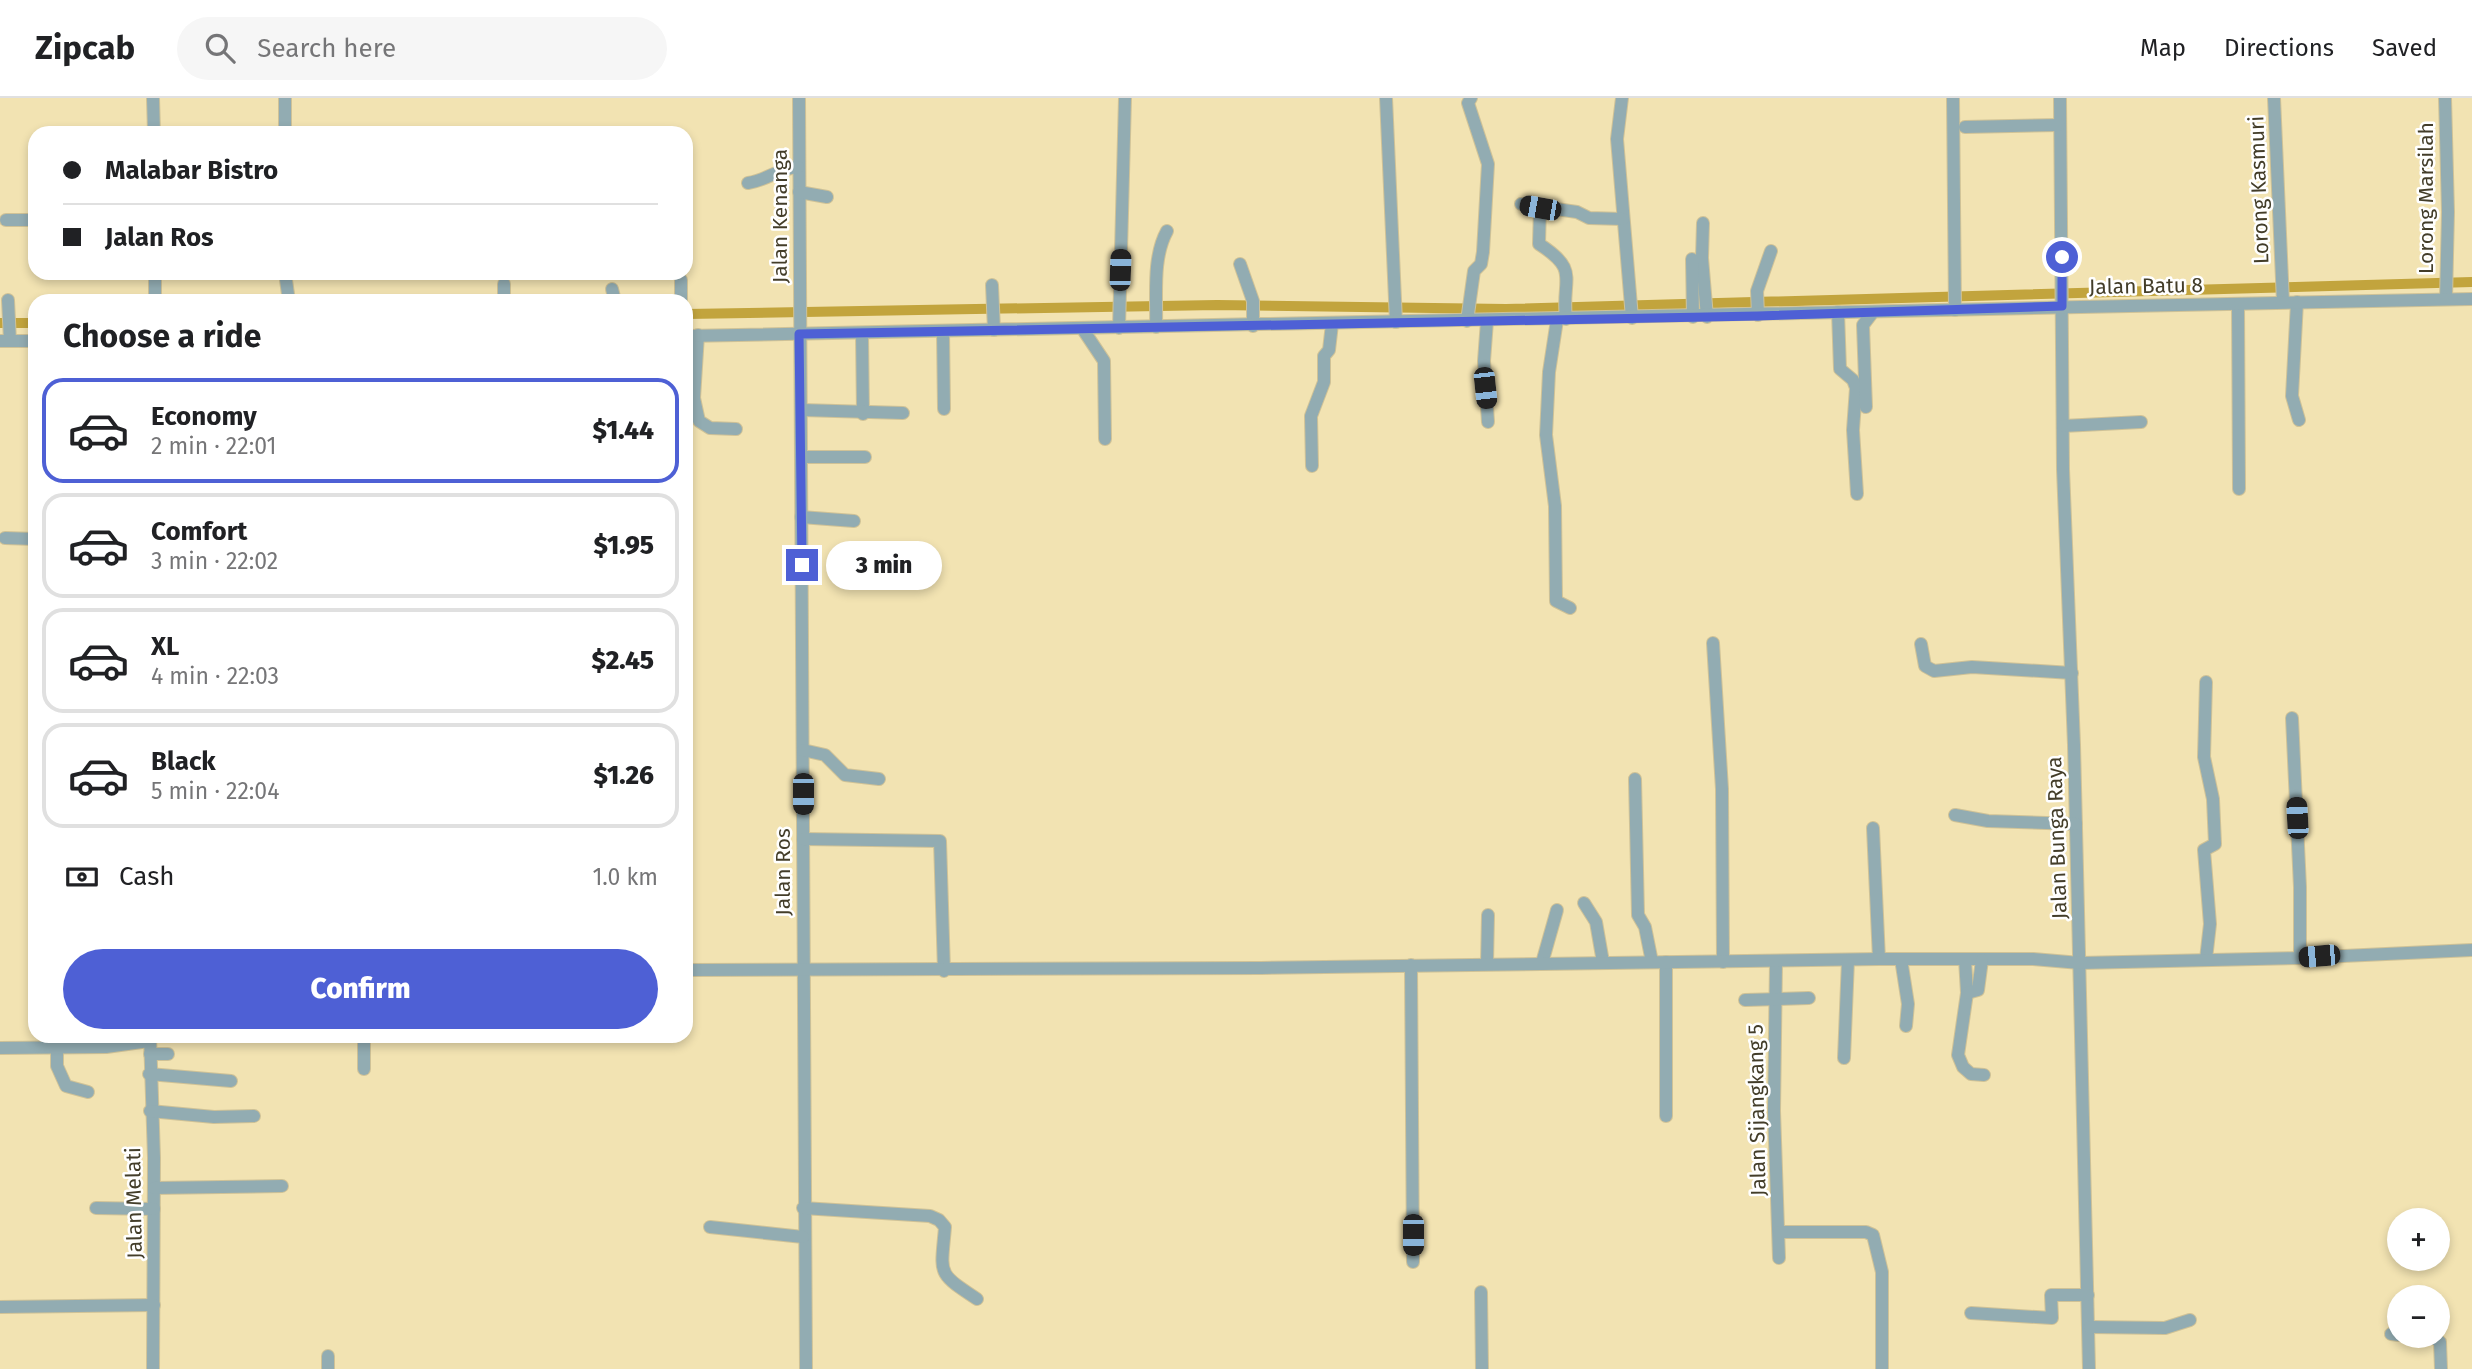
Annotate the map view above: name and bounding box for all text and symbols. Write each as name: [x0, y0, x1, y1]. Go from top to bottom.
search box: [177, 17, 667, 80]
text: Zipcab: [35, 28, 135, 68]
icon: search: [201, 29, 239, 67]
text: Search here: [257, 33, 396, 64]
text: Map: [2140, 34, 2186, 62]
text: Directions: [2224, 34, 2334, 62]
text: Saved: [2372, 34, 2437, 62]
street label: Lorong Kasmuri: [2243, 115, 2275, 265]
street label: Lorong Marsilah: [2413, 122, 2439, 274]
street label: Jalan Kenanga: [767, 149, 793, 283]
text: Malabar Bistro: [105, 155, 278, 186]
car: [1518, 194, 1563, 222]
text: Jalan Ros: [105, 222, 214, 253]
route start: [2046, 241, 2078, 273]
car: [1109, 249, 1132, 291]
street label: Jalan Batu 8: [2089, 272, 2203, 300]
text: Choose a ride: [63, 317, 261, 355]
car: [1473, 366, 1498, 410]
icon: car: [67, 399, 130, 462]
text: Economy: [151, 401, 257, 432]
text: $1.44: [593, 415, 654, 446]
text: 2 min · 22:01: [151, 432, 276, 460]
icon: car: [67, 514, 130, 577]
text: Comfort: [151, 516, 247, 547]
text: $1.95: [594, 530, 654, 561]
callout: 3 min: [826, 540, 942, 589]
text: 3 min · 22:02: [151, 547, 278, 575]
route end: [786, 549, 818, 581]
text: 3 min: [856, 551, 912, 579]
icon: car: [67, 629, 130, 692]
text: XL: [151, 631, 179, 662]
text: $2.45: [592, 645, 654, 676]
text: 4 min · 22:03: [151, 662, 279, 690]
icon: car: [67, 744, 130, 807]
text: Black: [151, 746, 216, 777]
street label: Jalan Bunga Raya: [2041, 756, 2073, 920]
text: $1.26: [594, 760, 654, 791]
car: [793, 773, 814, 815]
text: 5 min · 22:04: [151, 777, 279, 805]
car: [2286, 796, 2309, 840]
street label: Jalan Ros: [770, 828, 796, 916]
icon: cash: [63, 858, 101, 896]
text: Cash: [119, 861, 175, 892]
text: 1.0 km: [592, 863, 658, 891]
car: [2298, 944, 2341, 968]
button: Confirm: [63, 949, 658, 1029]
street label: Jalan Sijangkang 5: [1743, 1024, 1771, 1196]
street label: Jalan Melati: [120, 1147, 148, 1259]
map controls: [2387, 1208, 2450, 1348]
button: +: [2387, 1208, 2450, 1271]
car: [1403, 1214, 1424, 1256]
button: −: [2387, 1285, 2450, 1348]

